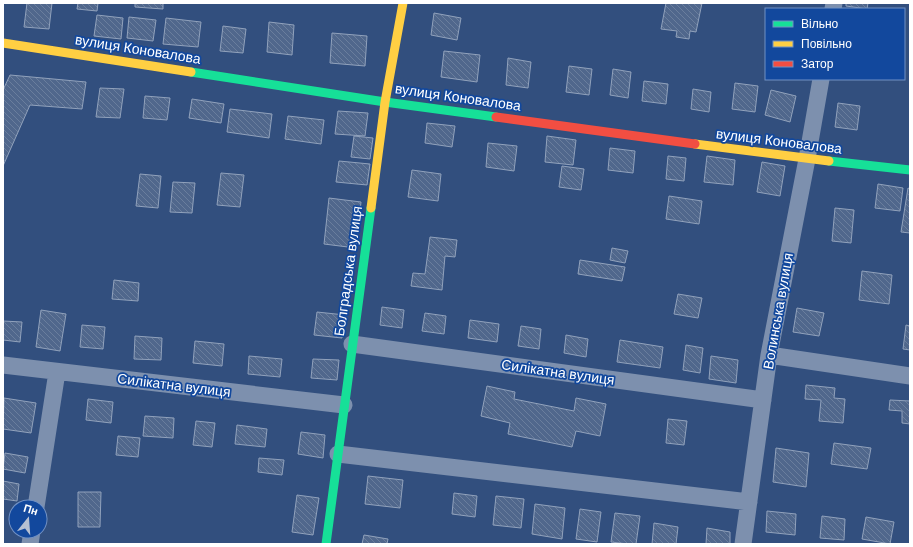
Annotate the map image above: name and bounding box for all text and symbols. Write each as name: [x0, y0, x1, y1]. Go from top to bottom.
legend: [765, 8, 905, 80]
text: Вільно: [801, 16, 839, 32]
street label: вулиця Коновалова: [74, 30, 202, 68]
text: Повільно: [801, 36, 852, 52]
text: Затор: [801, 56, 834, 72]
street label: вулиця Коновалова: [394, 79, 522, 115]
street label: вулиця Коновалова: [715, 124, 843, 158]
street label: Болградська вулиця: [330, 205, 366, 337]
street label: Волинська вулиця: [759, 251, 797, 371]
street label: Силікатна вулиця: [500, 355, 616, 389]
street label: Силікатна вулиця: [116, 369, 232, 401]
north arrow: [8, 499, 48, 539]
text: Пн: [22, 501, 40, 518]

